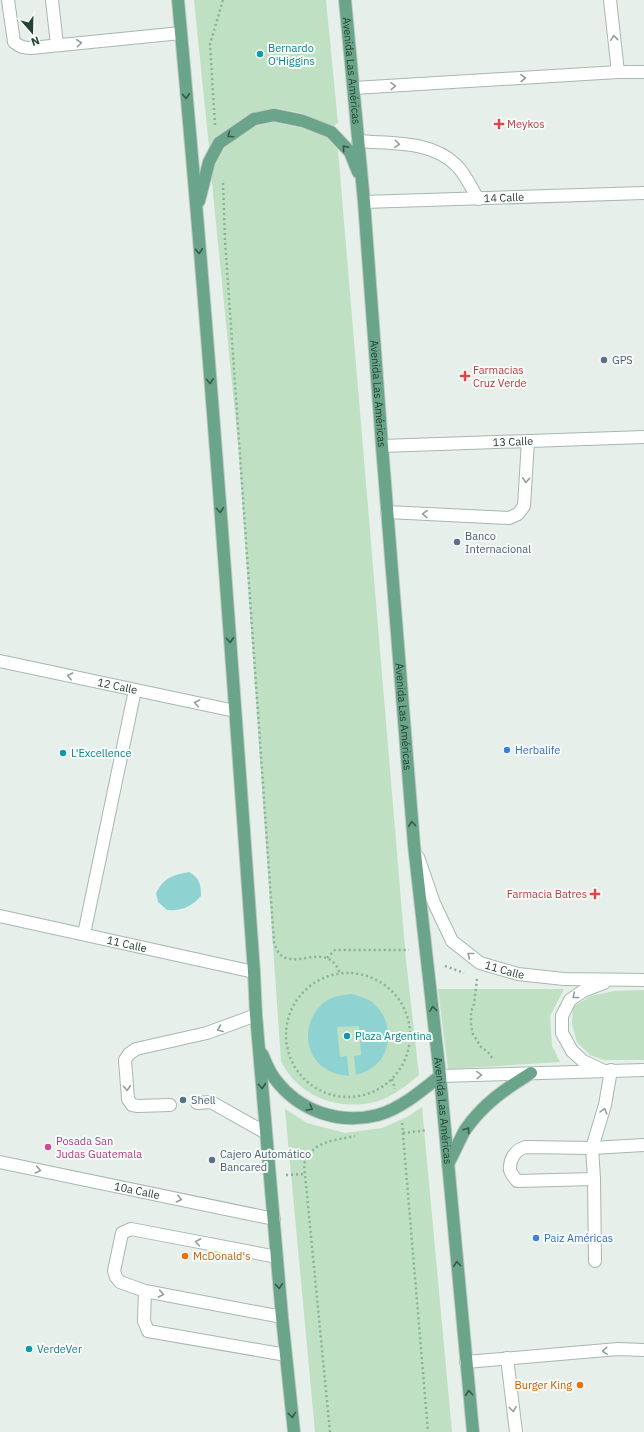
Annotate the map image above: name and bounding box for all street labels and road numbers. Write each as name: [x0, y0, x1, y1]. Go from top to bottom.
street label: Avenida Las Américas: [340, 16, 364, 125]
street label: 14 Calle: [483, 190, 524, 205]
street label: Avenida Las Américas: [367, 339, 389, 448]
street label: 13 Calle: [492, 434, 533, 449]
street label: Avenida Las Américas: [392, 662, 415, 771]
street label: 12 Calle: [96, 675, 139, 697]
street label: 11 Calle: [106, 933, 148, 955]
street label: 11 Calle: [483, 958, 525, 982]
street label: Avenida Las Américas: [431, 1056, 455, 1165]
street label: 10a Calle: [113, 1179, 161, 1202]

